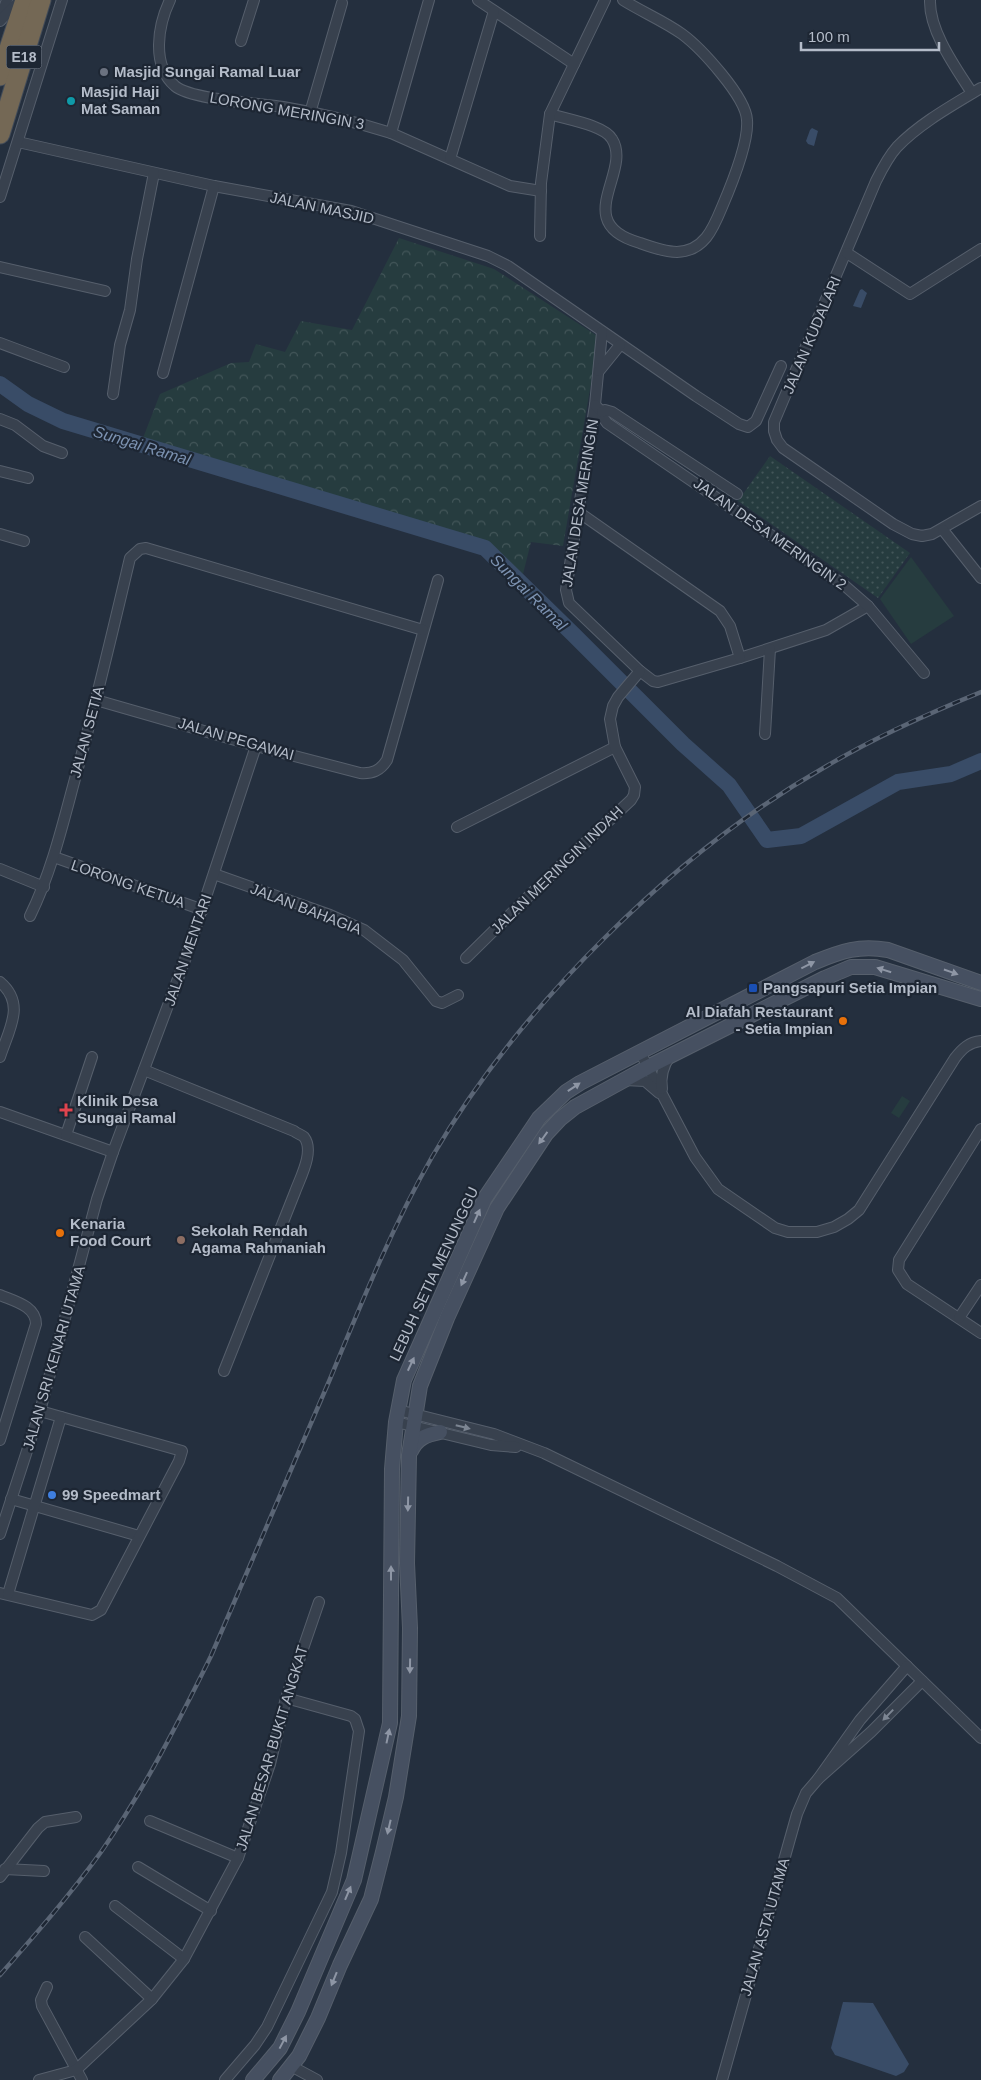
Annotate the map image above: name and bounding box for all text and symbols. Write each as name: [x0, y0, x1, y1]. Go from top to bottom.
scale bar: [801, 20, 938, 52]
text: 100 m: [808, 28, 850, 45]
road number: E18: [6, 46, 42, 68]
place label: Masjid Sungai Ramal Luar: [114, 63, 301, 80]
marker: Masjid Sungai Ramal Luar: [98, 66, 110, 78]
place label: Masjid Haji Mat Saman: [81, 83, 160, 117]
street label: LORONG MERINGIN 3: [208, 89, 366, 132]
marker: Masjid Haji Mat Saman: [65, 95, 77, 107]
street label: JALAN MASJID: [269, 188, 376, 227]
street label: JALAN KUDALARI: [779, 274, 844, 396]
street label: JALAN DESA MERINGIN: [558, 418, 601, 588]
water label: Sungai Ramal: [91, 423, 193, 468]
street label: JALAN DESA MERINGIN 2: [691, 474, 850, 593]
water label: Sungai Ramal: [487, 551, 571, 634]
street label: JALAN SETIA: [66, 684, 107, 780]
street label: JALAN PEGAWAI: [176, 714, 296, 763]
street label: JALAN MERINGIN INDAH: [487, 802, 626, 937]
street label: LORONG KETUA: [69, 856, 187, 911]
street label: JALAN BAHAGIA: [248, 880, 364, 938]
street label: JALAN MENTARI: [160, 892, 215, 1008]
one-way arrow: [801, 961, 815, 969]
one-way arrow: [877, 965, 892, 973]
one-way arrow: [944, 968, 959, 976]
place label: Pangsapuri Setia Impian: [763, 979, 937, 996]
marker: Pangsapuri Setia Impian: [747, 982, 759, 994]
place label: Al Diafah Restaurant - Setia Impian: [685, 1003, 833, 1037]
marker: Al Diafah Restaurant - Setia Impian: [837, 1015, 849, 1027]
one-way arrow: [567, 1082, 581, 1092]
place label: Klinik Desa Sungai Ramal: [77, 1092, 176, 1126]
marker: Klinik Desa Sungai Ramal: [59, 1103, 73, 1117]
one-way arrow: [538, 1131, 549, 1144]
street label: LEBUH SETIA MENUNGGU: [386, 1184, 481, 1364]
one-way arrow: [474, 1209, 482, 1223]
place label: Kenaria Food Court: [70, 1215, 151, 1249]
place label: Sekolah Rendah Agama Rahmaniah: [191, 1222, 326, 1256]
marker: Kenaria Food Court: [54, 1227, 66, 1239]
marker: Sekolah Rendah Agama Rahmaniah: [175, 1234, 187, 1246]
street label: JALAN SRI KENARI UTAMA: [19, 1264, 88, 1452]
one-way arrow: [460, 1272, 468, 1286]
one-way arrow: [407, 1357, 415, 1371]
one-way arrow: [456, 1423, 471, 1431]
place label: 99 Speedmart: [62, 1486, 160, 1503]
marker: 99 Speedmart: [46, 1489, 58, 1501]
one-way arrow: [403, 1496, 411, 1512]
one-way arrow: [387, 1565, 395, 1581]
street label: JALAN BESAR BUKIT ANGKAT: [232, 1643, 311, 1853]
one-way arrow: [406, 1659, 414, 1675]
one-way arrow: [882, 1709, 894, 1721]
one-way arrow: [384, 1727, 392, 1743]
one-way arrow: [385, 1819, 393, 1835]
street label: JALAN ASTA UTAMA: [737, 1856, 792, 1998]
one-way arrow: [345, 1886, 353, 1900]
one-way arrow: [330, 1972, 338, 1987]
one-way arrow: [279, 2034, 287, 2049]

